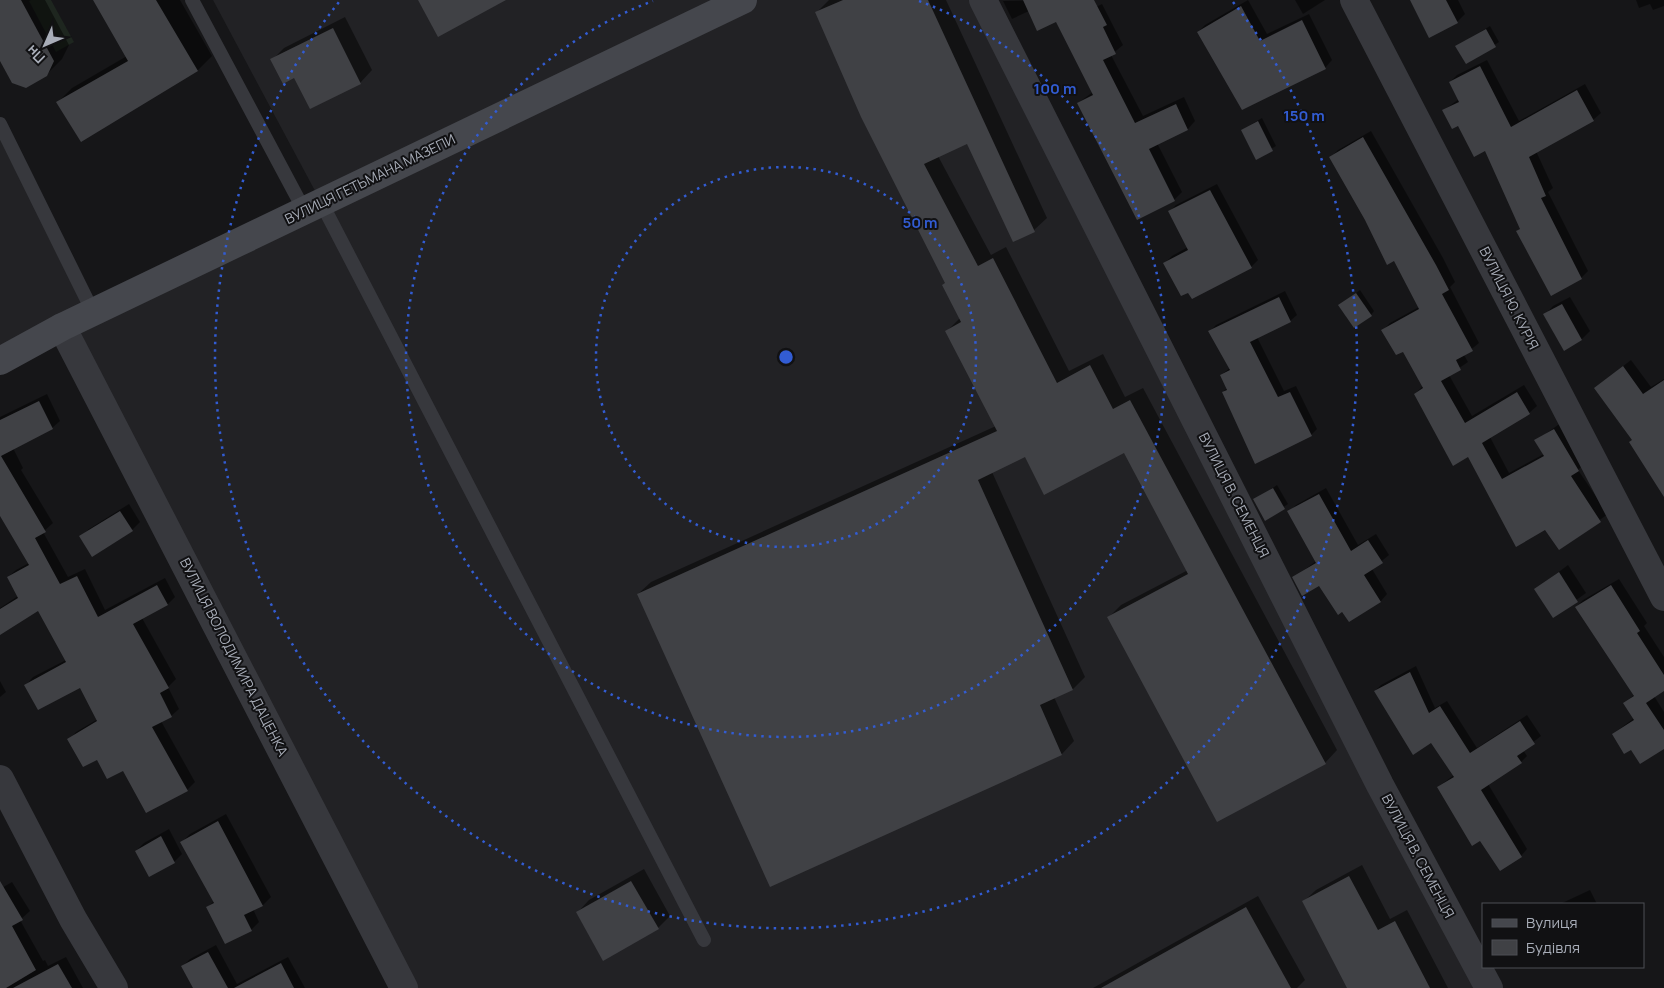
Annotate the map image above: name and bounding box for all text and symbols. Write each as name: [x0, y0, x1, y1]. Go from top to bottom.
north arrow: [20, 20, 70, 70]
text: Пн: [22, 41, 49, 68]
text: 100 m: [1034, 78, 1076, 99]
text: 150 m: [1283, 105, 1325, 126]
street label: ВУЛИЦЯ ГЕТЬМАНА МАЗЕПИ: [282, 129, 458, 228]
text: 50 m: [902, 212, 938, 233]
street label: ВУЛИЦЯ Ю. КУРІЯ: [1475, 243, 1544, 352]
centre of rings: [777, 348, 795, 366]
street label: ВУЛИЦЯ В. СЕМЕНЦЯ: [1195, 429, 1274, 560]
street label: ВУЛИЦЯ ВОЛОДИМИРА ДАЦЕНКА: [176, 554, 293, 759]
street label: ВУЛИЦЯ В. СЕМЕНЦЯ: [1378, 791, 1459, 921]
legend: [1482, 903, 1644, 968]
text: Вулиця: [1526, 912, 1578, 933]
text: Будівля: [1526, 937, 1580, 958]

